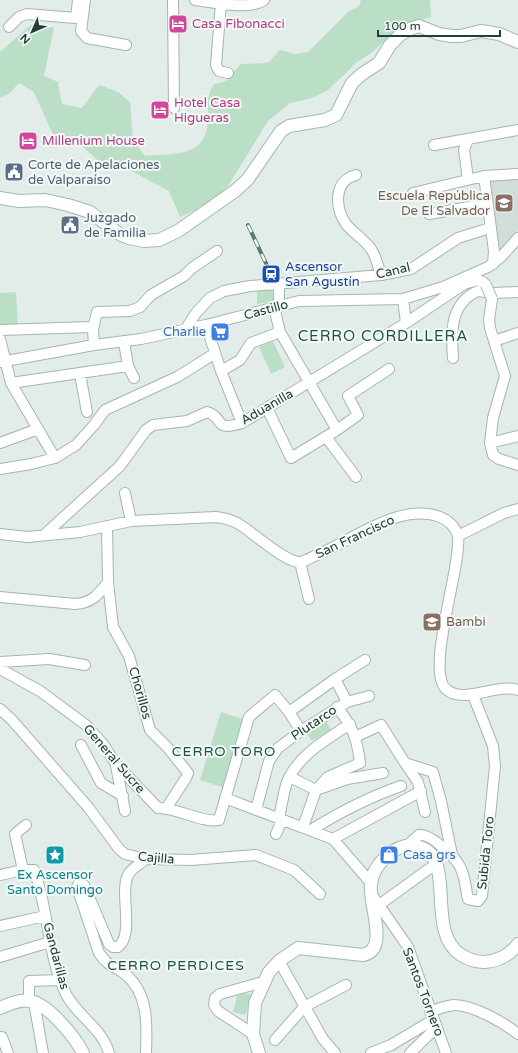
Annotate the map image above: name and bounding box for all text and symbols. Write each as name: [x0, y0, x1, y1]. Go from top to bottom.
north arrow: [12, 12, 52, 52]
scale bar: [378, 12, 500, 38]
hotel icon: Casa Fibonacci: [167, 13, 189, 35]
place label: Casa Fibonacci: [192, 16, 285, 32]
text: 100 m: [384, 19, 421, 33]
text: N: [18, 31, 33, 46]
place label: Hotel Casa Higueras: [174, 95, 240, 126]
hotel icon: Hotel Casa Higueras: [149, 99, 171, 121]
hotel icon: Millenium House: [17, 130, 39, 152]
place label: Millenium House: [42, 133, 145, 149]
place label: Corte de Apelaciones de Valparaíso: [28, 157, 160, 188]
public building icon: Corte de Apelaciones de Valparaíso: [3, 161, 25, 183]
place label: Escuela República De El Salvador: [378, 188, 490, 219]
school or university icon: Escuela República De El Salvador: [493, 192, 515, 214]
place label: Juzgado de Familia: [84, 210, 146, 241]
public building icon: Juzgado de Familia: [59, 214, 81, 236]
place label: Ascensor San Agustín: [285, 259, 360, 290]
street label: Canal: [374, 259, 412, 283]
station icon: Ascensor San Agustín: [260, 263, 282, 285]
street label: Castillo: [242, 296, 290, 324]
supermarket icon: Charlie: [209, 321, 231, 343]
place label: Charlie: [163, 324, 206, 340]
district label: CERRO CORDILLERA: [298, 327, 468, 345]
street label: Aduanilla: [238, 386, 296, 428]
street label: San Francisco: [313, 512, 397, 562]
school or university icon: Bambi: [421, 611, 443, 633]
place label: Bambi: [446, 614, 486, 630]
street label: Chorillos: [125, 665, 155, 721]
street label: Plutarco: [288, 702, 340, 744]
street label: General Sucre: [80, 721, 148, 797]
district label: CERRO TORO: [172, 743, 276, 760]
street label: Subida Toro: [474, 815, 498, 891]
place icon: Ex Ascensor Santo Domingo: [44, 844, 66, 866]
shop icon: Casa grs: [378, 844, 400, 866]
place label: Casa grs: [403, 847, 456, 863]
street label: Cajilla: [137, 848, 175, 868]
place label: Ex Ascensor Santo Domingo: [7, 867, 103, 898]
street label: Gandarillas: [39, 921, 73, 991]
street label: Santos Tornero: [399, 946, 447, 1039]
district label: CERRO PERDICES: [107, 957, 245, 974]

